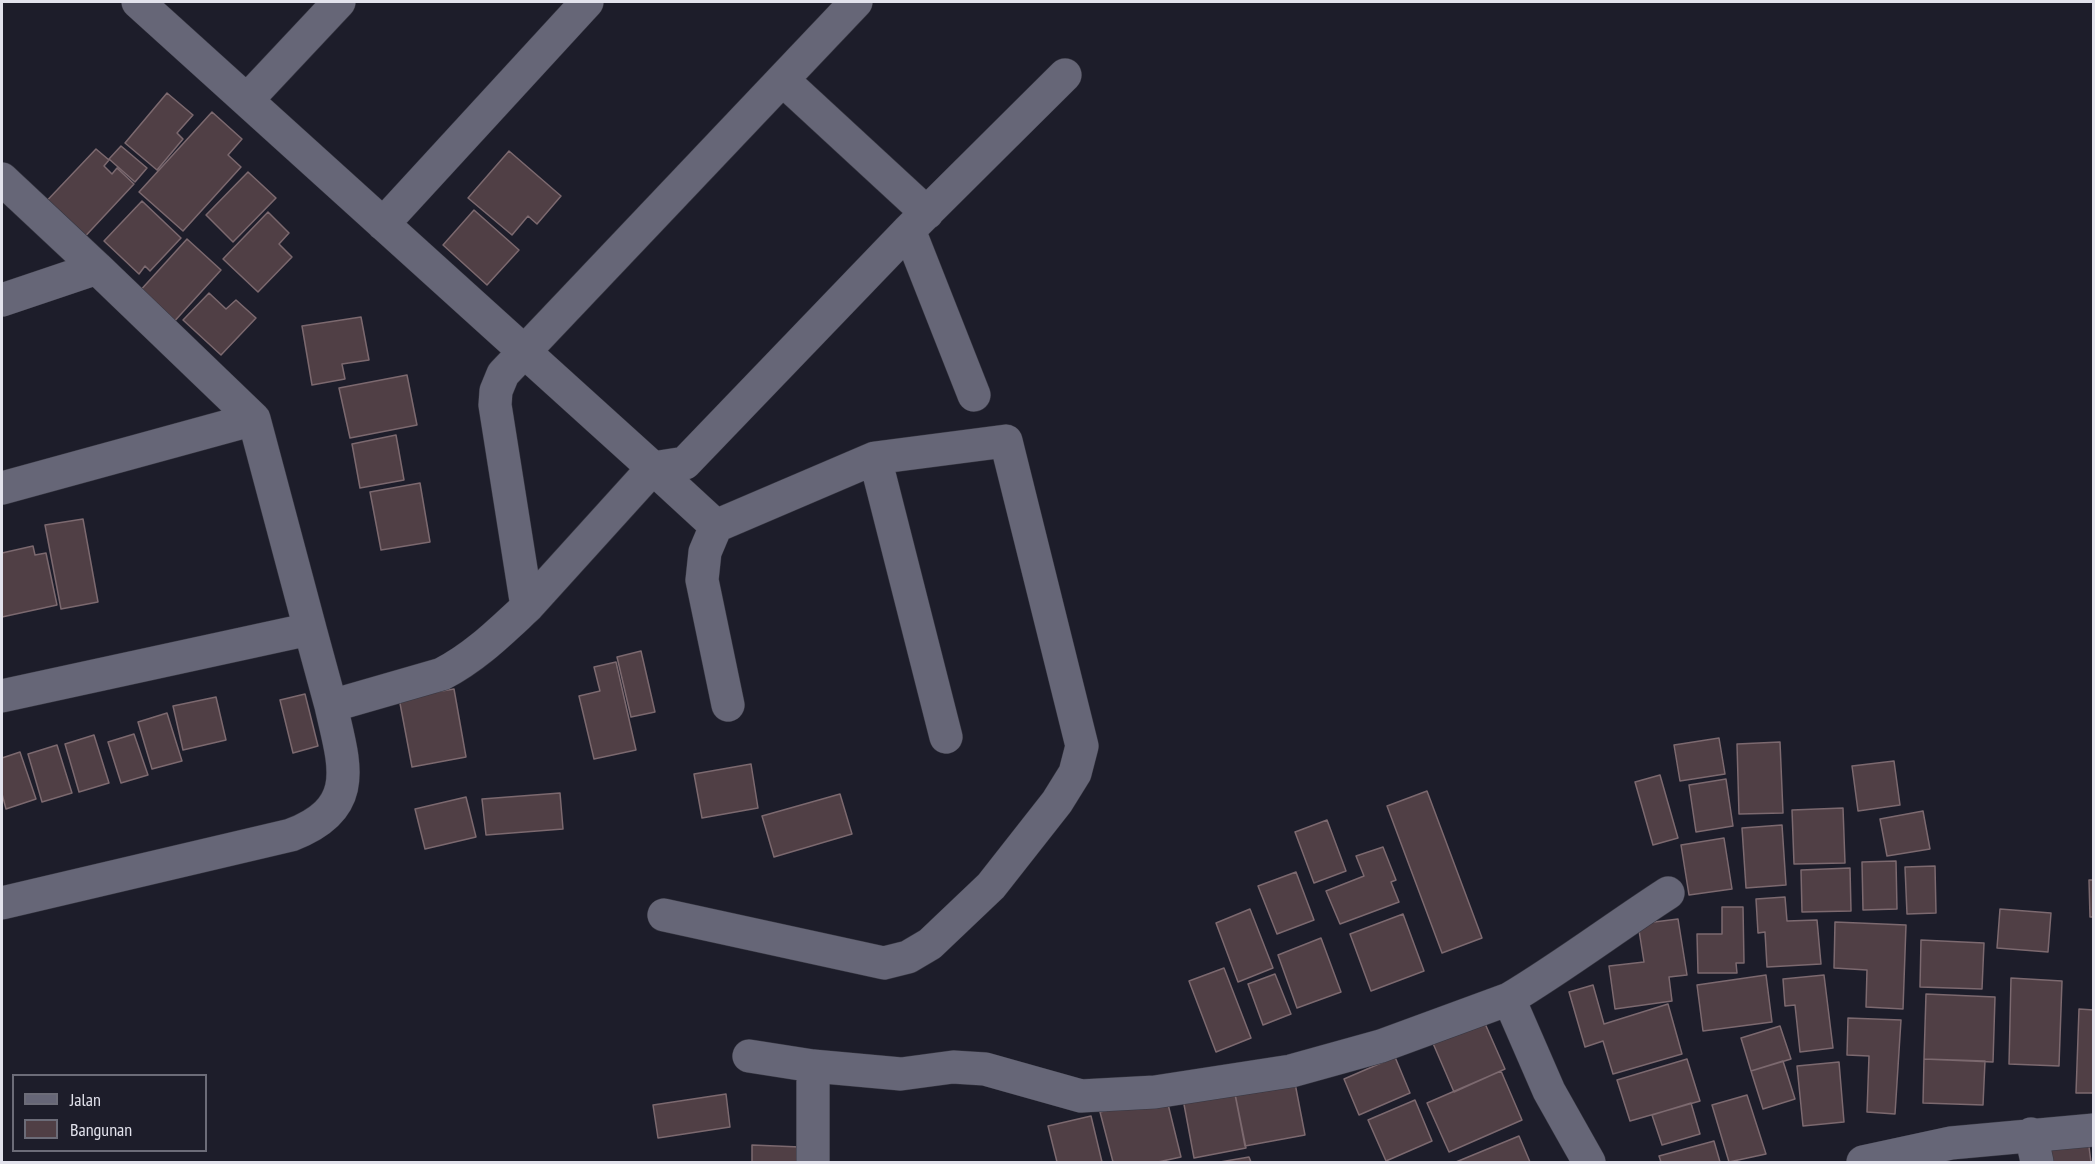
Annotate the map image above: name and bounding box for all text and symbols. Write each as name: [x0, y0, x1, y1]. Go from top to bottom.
legend: [12, 1074, 207, 1152]
text: Jalan: [70, 1088, 101, 1111]
text: Bangunan: [70, 1118, 132, 1141]

